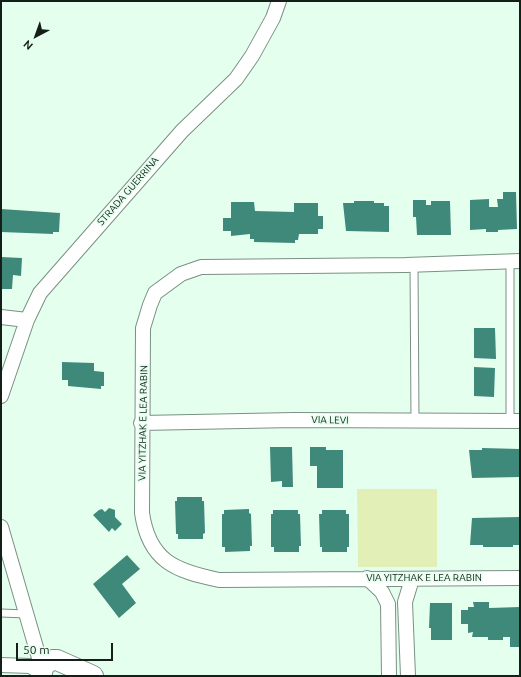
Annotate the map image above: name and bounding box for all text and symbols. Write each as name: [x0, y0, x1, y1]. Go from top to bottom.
north arrow: [16, 16, 56, 56]
text: N: [21, 38, 35, 52]
street label: STRADA GUERRINA: [95, 154, 161, 228]
street label: VIA YITZHAK E LEA RABIN: [136, 365, 150, 481]
street label: VIA LEVI: [311, 414, 349, 426]
street label: VIA YITZHAK E LEA RABIN: [366, 572, 482, 584]
scale bar: [18, 635, 115, 661]
text: 50 m: [23, 643, 50, 656]

